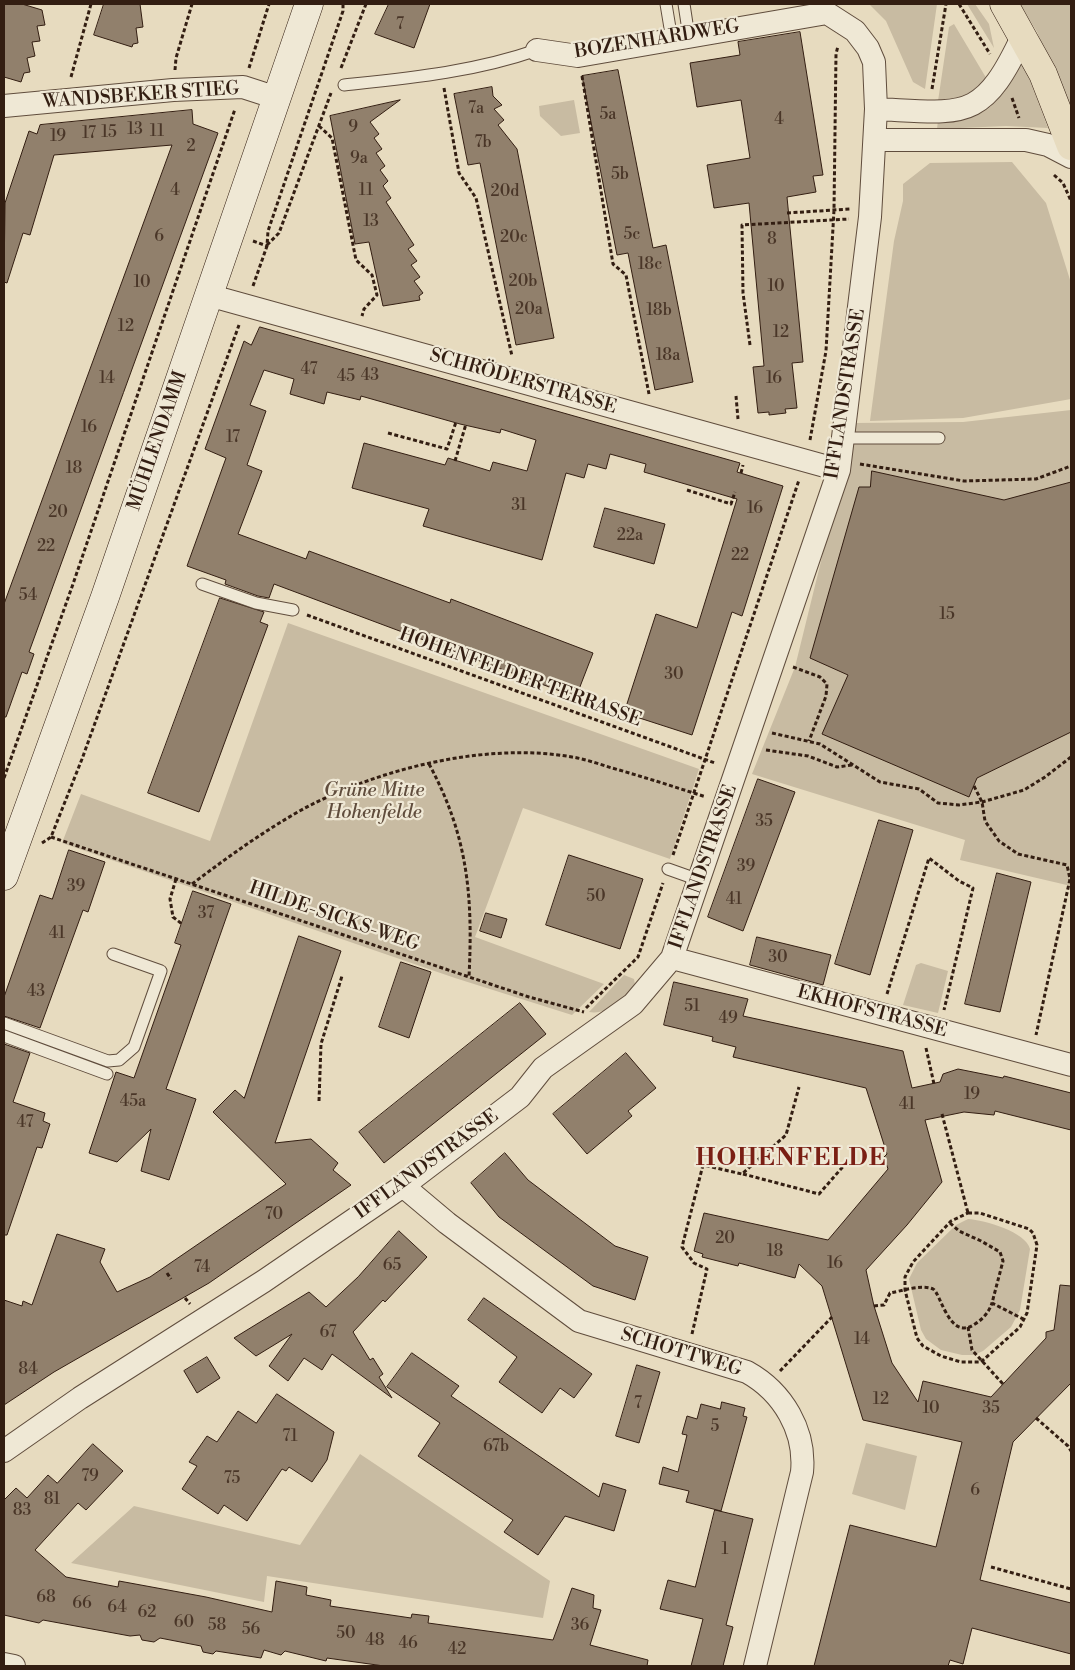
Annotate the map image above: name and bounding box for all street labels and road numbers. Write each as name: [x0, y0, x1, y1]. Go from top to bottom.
street label: BOZENHARDWEG: [573, 16, 741, 64]
street label: WANDSBEKER STIEG: [42, 78, 240, 114]
street label: IFFLANDSTRASSE: [821, 307, 871, 481]
street label: SCHRÖDERSTRASSE: [427, 344, 619, 420]
street label: MÜHLENDAMM: [123, 368, 193, 514]
street label: HOHENFELDER TERRASSE: [396, 623, 644, 733]
street label: IFFLANDSTRASSE: [665, 782, 743, 952]
street label: HILDE-SICKS-WEG: [246, 877, 422, 957]
street label: EKHOFSTRASSE: [794, 981, 950, 1043]
street label: IFFLANDSTRASSE: [351, 1105, 503, 1225]
street label: SCHOTTWEG: [618, 1324, 744, 1382]

